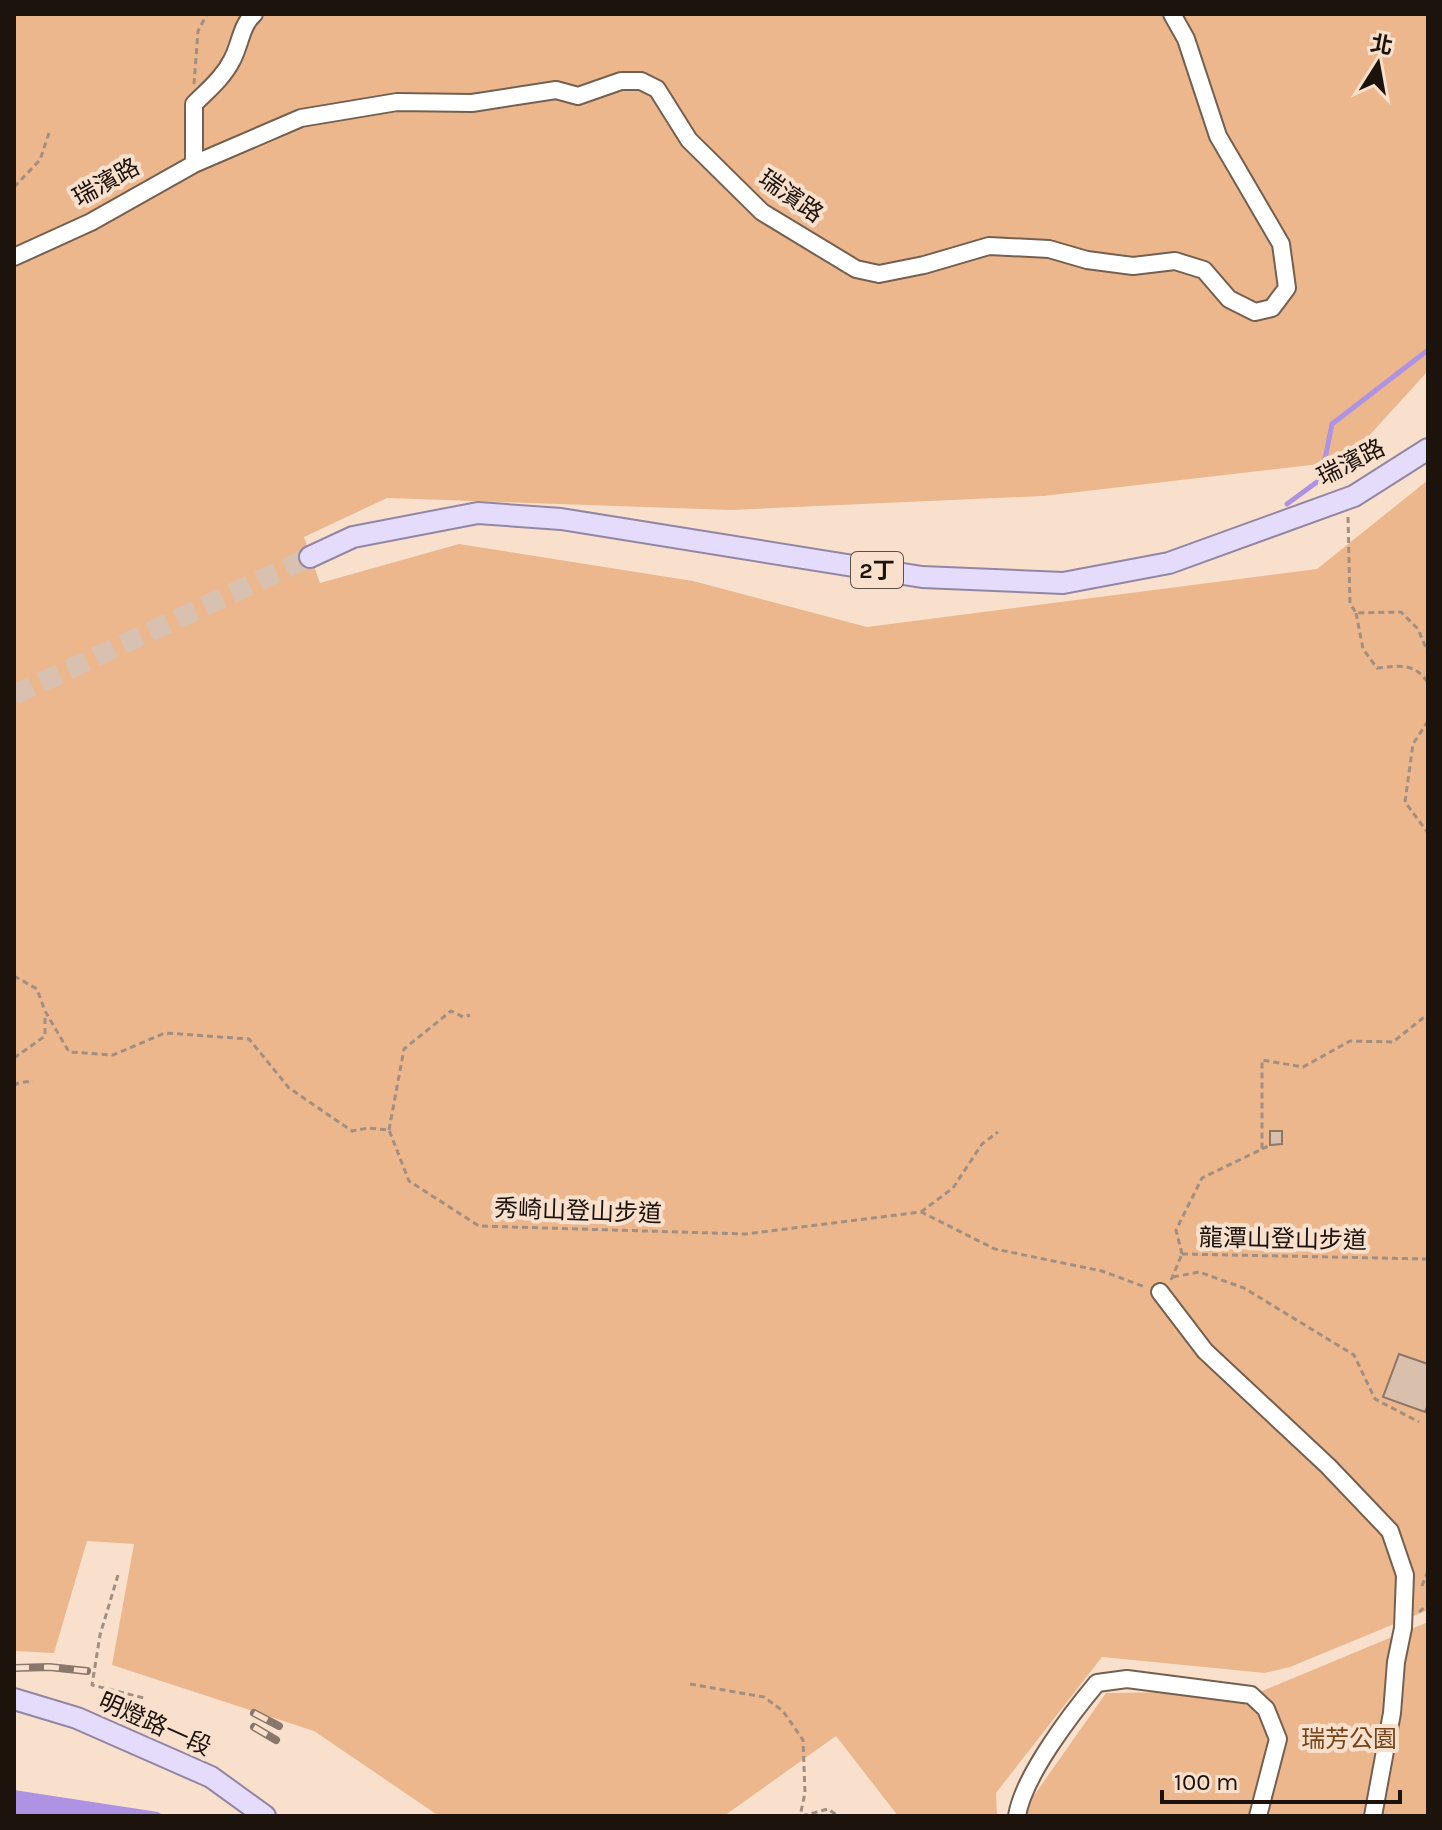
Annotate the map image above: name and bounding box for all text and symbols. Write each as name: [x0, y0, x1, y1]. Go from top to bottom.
north arrow: [1338, 24, 1418, 104]
text: 北: [1368, 30, 1395, 60]
street label: 瑞濱路: [68, 152, 144, 212]
street label: 瑞濱路: [753, 164, 829, 228]
street label: 瑞濱路: [1313, 433, 1389, 491]
road number: 2丁: [851, 552, 903, 588]
street label: 秀崎山登山步道: [494, 1194, 662, 1228]
street label: 龍潭山登山步道: [1199, 1224, 1367, 1254]
street label: 明燈路一段: [94, 1687, 216, 1761]
park label: 瑞芳公園: [1301, 1725, 1397, 1753]
scale bar: [1162, 1754, 1400, 1804]
text: 100 m: [1174, 1768, 1239, 1796]

